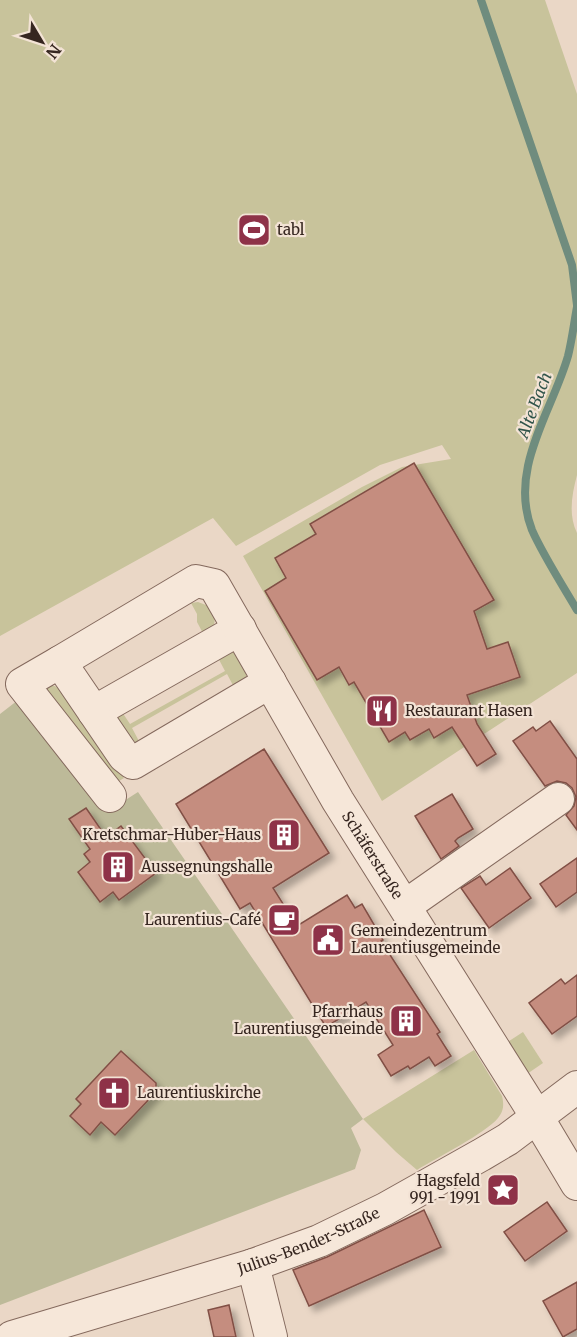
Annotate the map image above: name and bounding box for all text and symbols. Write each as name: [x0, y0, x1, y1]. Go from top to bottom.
north arrow: [12, 12, 72, 72]
text: N: [42, 40, 65, 63]
sports icon: tabl: [236, 212, 272, 248]
place label: tabl: [277, 220, 305, 239]
water label: Alte Bach: [512, 369, 556, 442]
restaurant icon: Restaurant Hasen: [364, 693, 400, 729]
place label: Restaurant Hasen: [405, 701, 533, 720]
street label: Schäferstraße: [338, 808, 407, 903]
building icon: Kretschmar-Huber-Haus: [266, 817, 302, 853]
place label: Kretschmar-Huber-Haus: [82, 825, 261, 844]
building icon: Aussegnungshalle: [100, 849, 136, 885]
place label: Aussegnungshalle: [140, 857, 273, 876]
cafe icon: Laurentius-Café: [266, 902, 302, 938]
place label: Laurentius-Café: [144, 910, 261, 929]
place label: Gemeindezentrum Laurentiusgemeinde: [351, 921, 500, 957]
public building icon: Gemeindezentrum Laurentiusgemeinde: [310, 922, 346, 958]
place label: Pfarrhaus Laurentiusgemeinde: [234, 1002, 383, 1038]
building icon: Pfarrhaus Laurentiusgemeinde: [388, 1003, 424, 1039]
church icon: Laurentiuskirche: [96, 1075, 132, 1111]
place label: Laurentiuskirche: [137, 1083, 261, 1102]
place label: Hagsfeld 991 - 1991: [409, 1171, 480, 1207]
place icon: Hagsfeld 991 - 1991: [485, 1172, 521, 1208]
street label: Julius-Bender-Straße: [234, 1203, 383, 1278]

